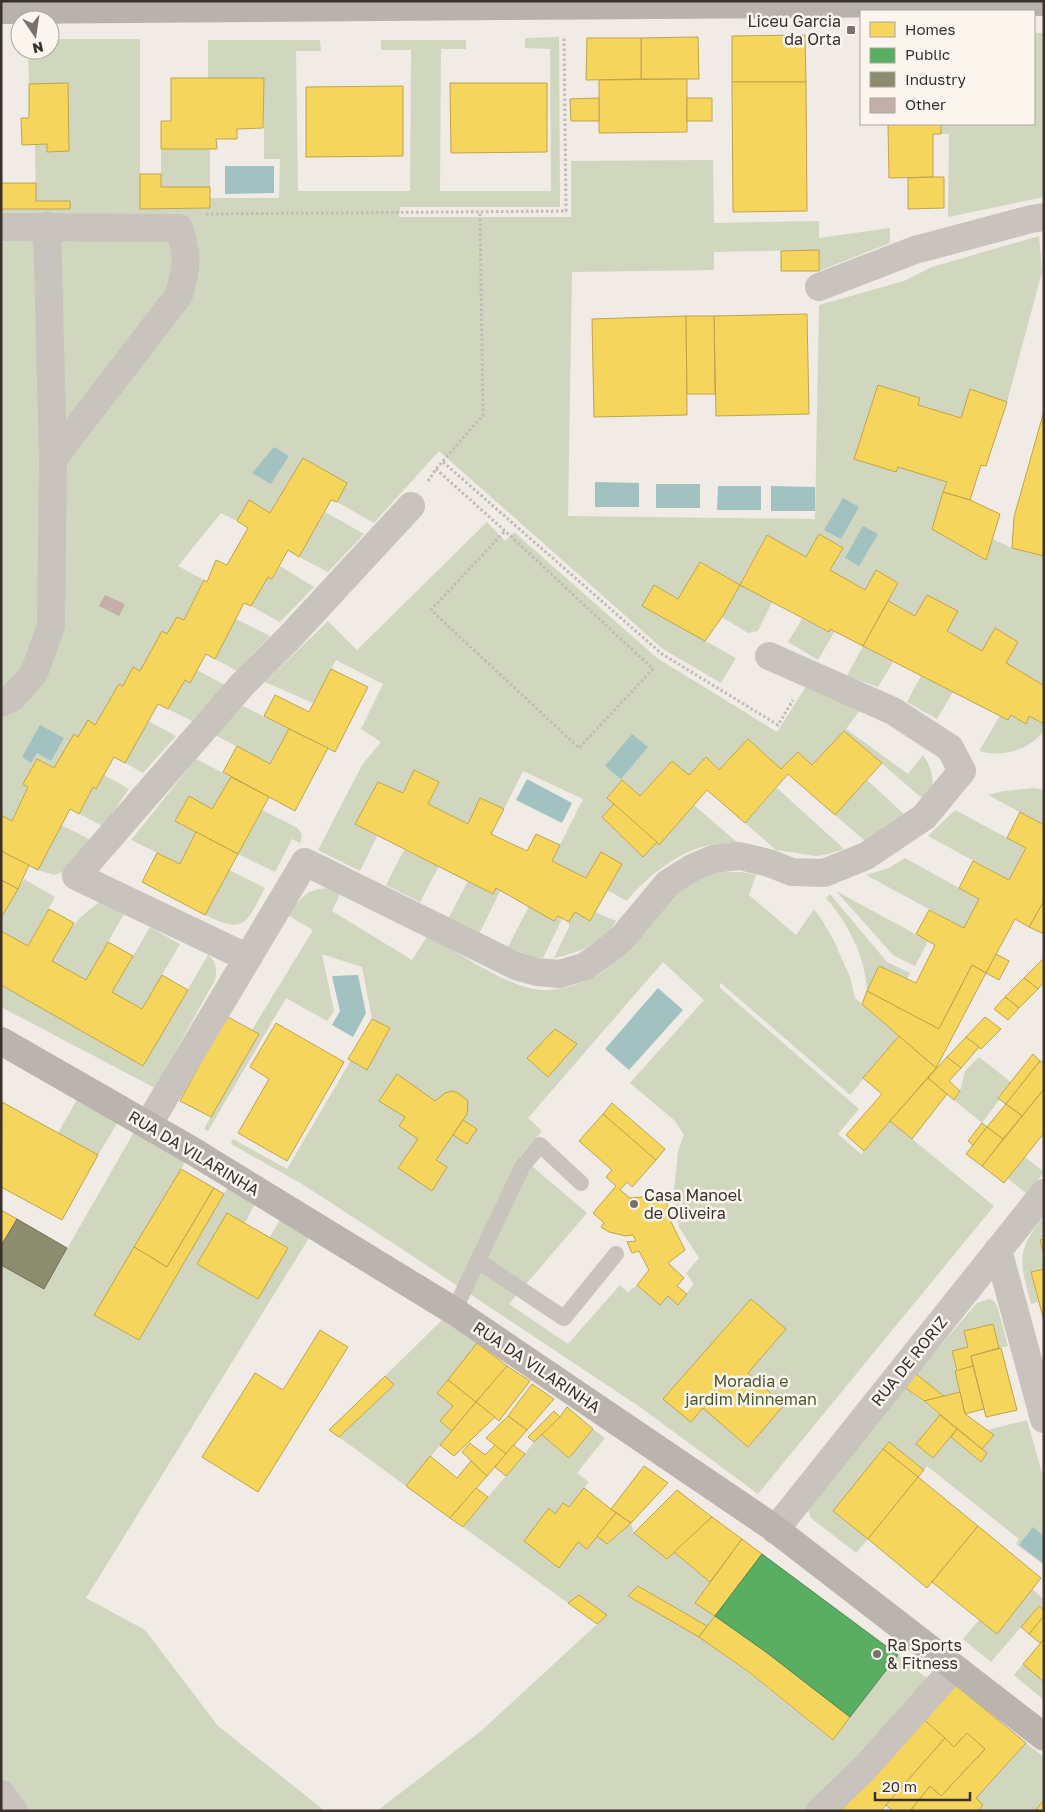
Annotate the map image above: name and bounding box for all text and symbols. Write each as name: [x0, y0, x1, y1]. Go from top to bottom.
north arrow: [10, 10, 60, 60]
legend: [860, 10, 1035, 125]
place label: Liceu Garcia da Orta: [747, 11, 841, 49]
text: Homes: [905, 20, 955, 38]
marker: Liceu Garcia da Orta: [845, 24, 857, 36]
text: N: [31, 39, 45, 58]
text: Public: [905, 45, 950, 63]
text: Industry: [905, 70, 966, 88]
text: Other: [905, 95, 946, 113]
street label: RUA DA VILARINHA: [125, 1106, 263, 1200]
place label: Casa Manoel de Oliveira: [644, 1185, 742, 1223]
marker: Casa Manoel de Oliveira: [628, 1198, 640, 1210]
street label: RUA DE RORIZ: [867, 1312, 951, 1410]
street label: RUA DA VILARINHA: [470, 1317, 605, 1417]
park label: Moradia e jardim Minneman: [684, 1371, 817, 1409]
place label: Ra Sports & Fitness: [887, 1635, 962, 1673]
marker: Ra Sports & Fitness: [871, 1648, 883, 1660]
scale bar: [875, 1770, 970, 1802]
text: 20 m: [882, 1777, 917, 1795]

